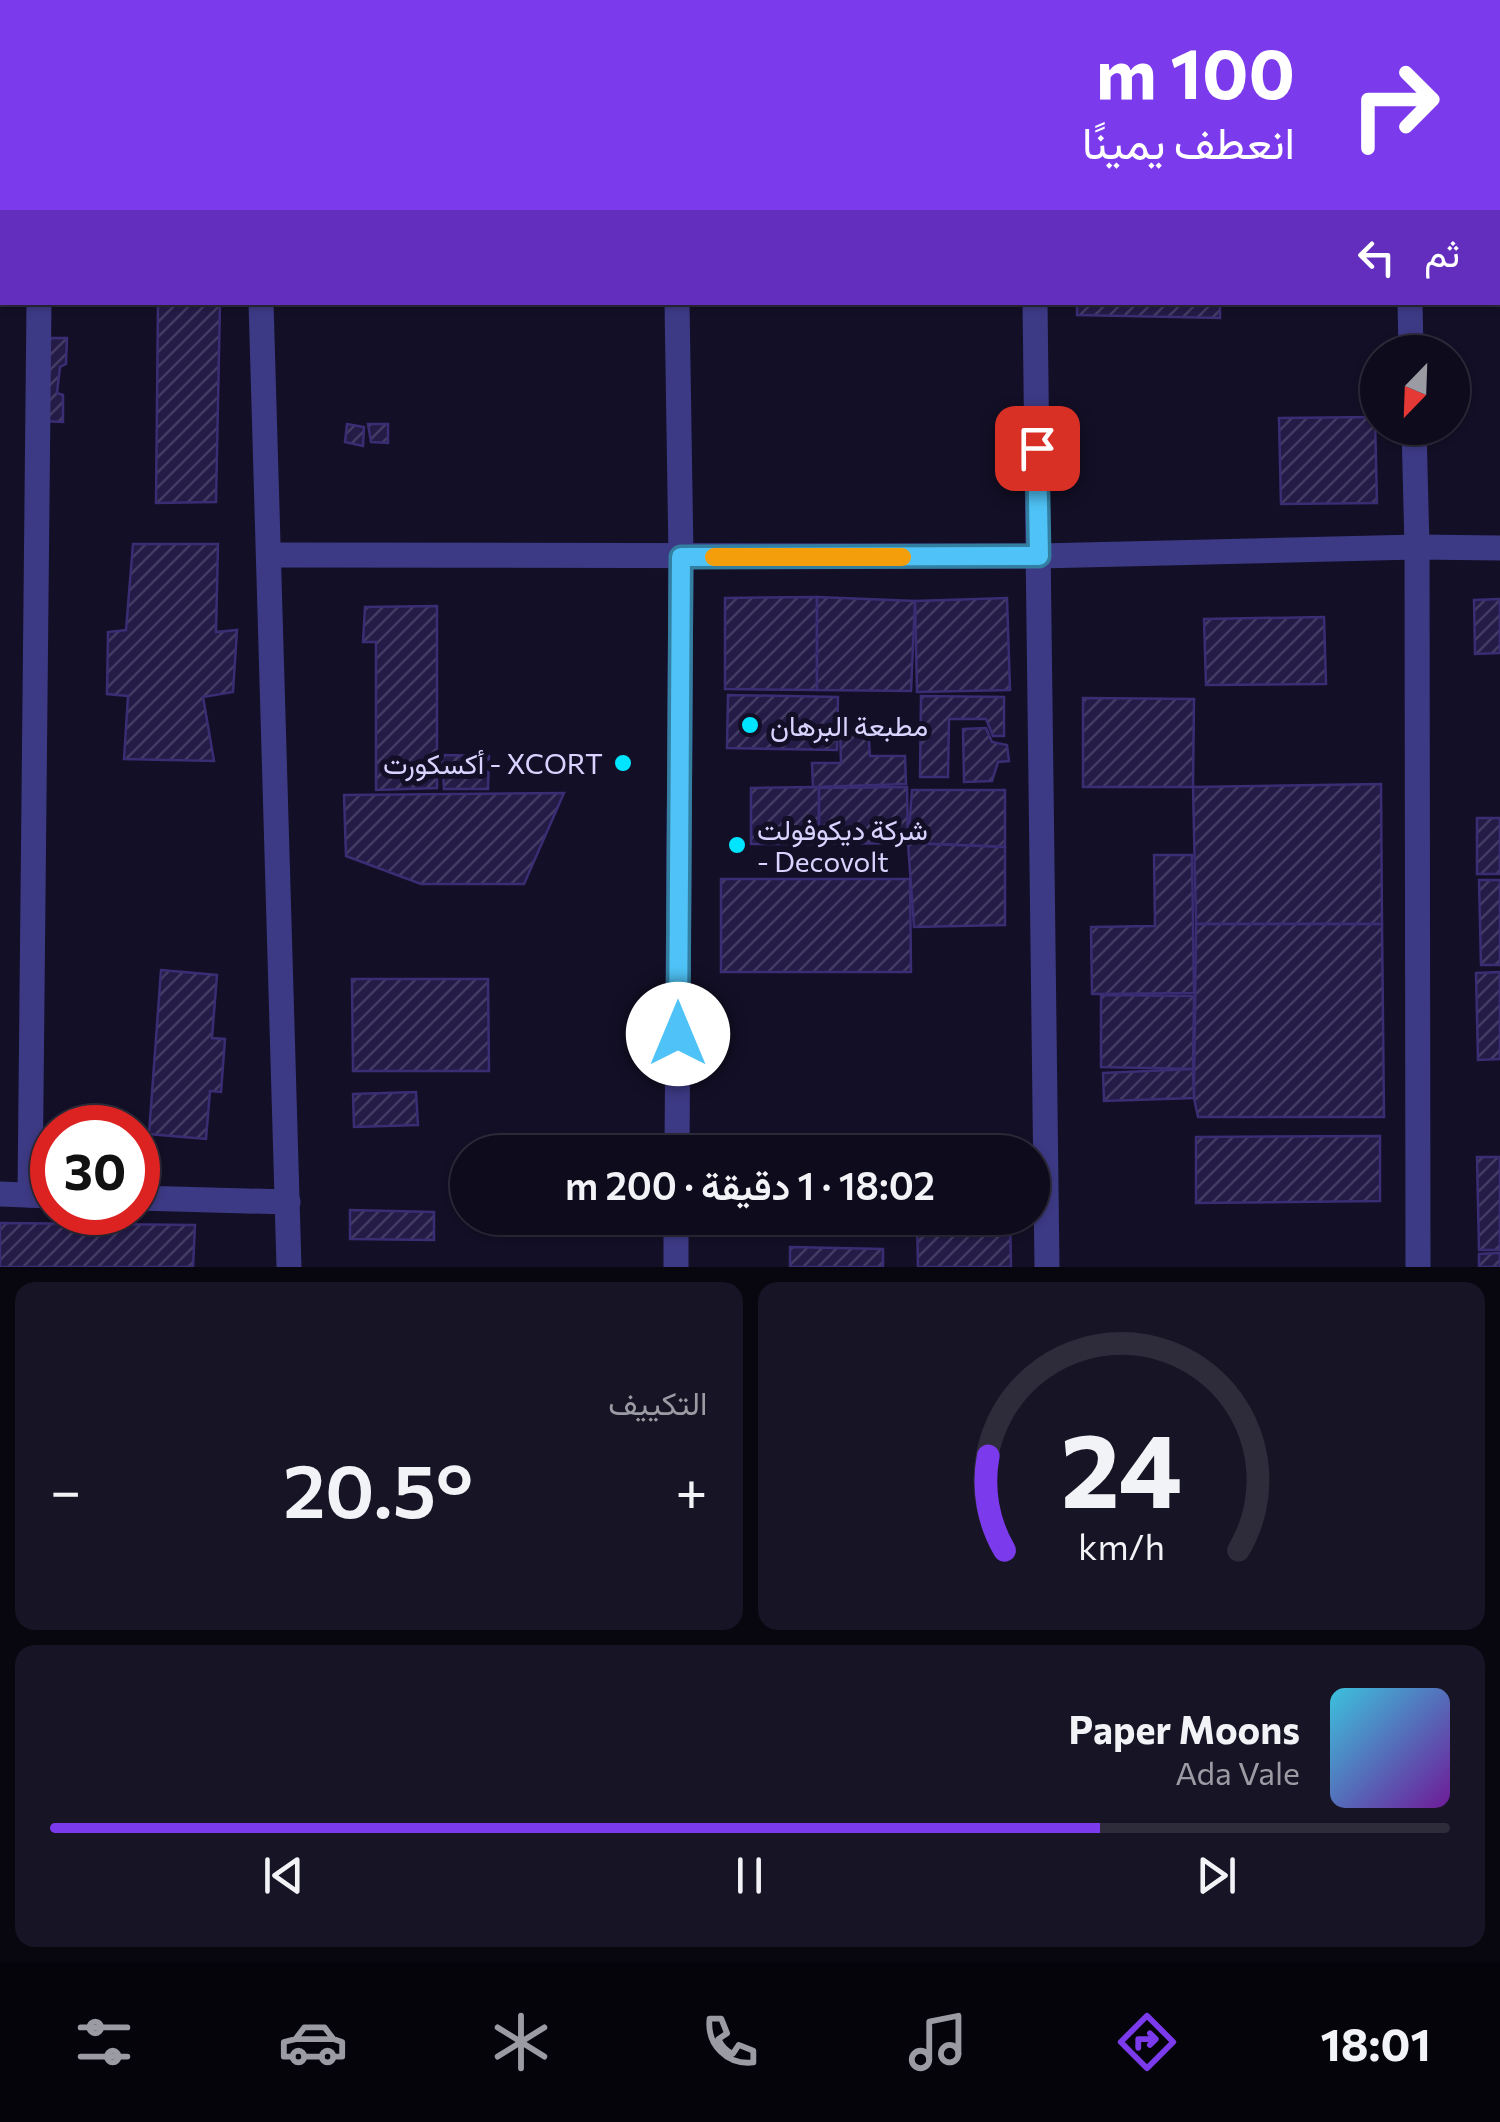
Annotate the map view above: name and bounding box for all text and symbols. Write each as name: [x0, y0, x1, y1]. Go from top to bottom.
text: 100 m: [1096, 28, 1295, 113]
icon: right: [1330, 40, 1460, 170]
text: انعطف يمينًا: [1082, 113, 1295, 168]
text: ثم: [1424, 228, 1460, 275]
icon: left: [1349, 230, 1404, 285]
north arrow: [1360, 335, 1470, 445]
map controls: [1360, 335, 1470, 445]
pin: [995, 406, 1080, 491]
icon: arrive: [1010, 421, 1065, 476]
place label: مطبعة البرهان: [770, 708, 928, 744]
marker: مطبعة البرهان: [739, 714, 761, 736]
place label: أكسكورت - XCORT: [383, 746, 603, 782]
marker: أكسكورت - XCORT: [612, 752, 634, 774]
place label: شركة ديكوفولت - Decovolt: [757, 812, 928, 878]
marker: شركة ديكوفولت - Decovolt: [726, 834, 748, 856]
position arrow: [626, 982, 730, 1086]
speed limit sign: 30: [30, 1105, 160, 1235]
text: 18:02 · 1 دقيقة · 200 m: [565, 1161, 935, 1208]
text: التكييف: [608, 1382, 708, 1422]
text: 24: [1060, 1402, 1182, 1529]
text: 20.5°: [283, 1442, 473, 1533]
text: −: [50, 1455, 81, 1522]
text: +: [675, 1455, 708, 1522]
text: km/h: [1078, 1524, 1165, 1567]
text: Paper Moons: [1068, 1705, 1300, 1752]
text: Ada Vale: [1175, 1752, 1300, 1792]
icon: previous: [256, 1848, 311, 1903]
icon: pause: [722, 1848, 777, 1903]
icon: next: [1189, 1848, 1244, 1903]
icon: filters: [69, 2007, 139, 2077]
icon: car: [278, 2007, 348, 2077]
icon: climate: [486, 2007, 556, 2077]
icon: phone: [695, 2007, 765, 2077]
icon: music: [903, 2007, 973, 2077]
icon: directions: [1112, 2007, 1182, 2077]
text: 18:01: [1320, 2015, 1431, 2070]

